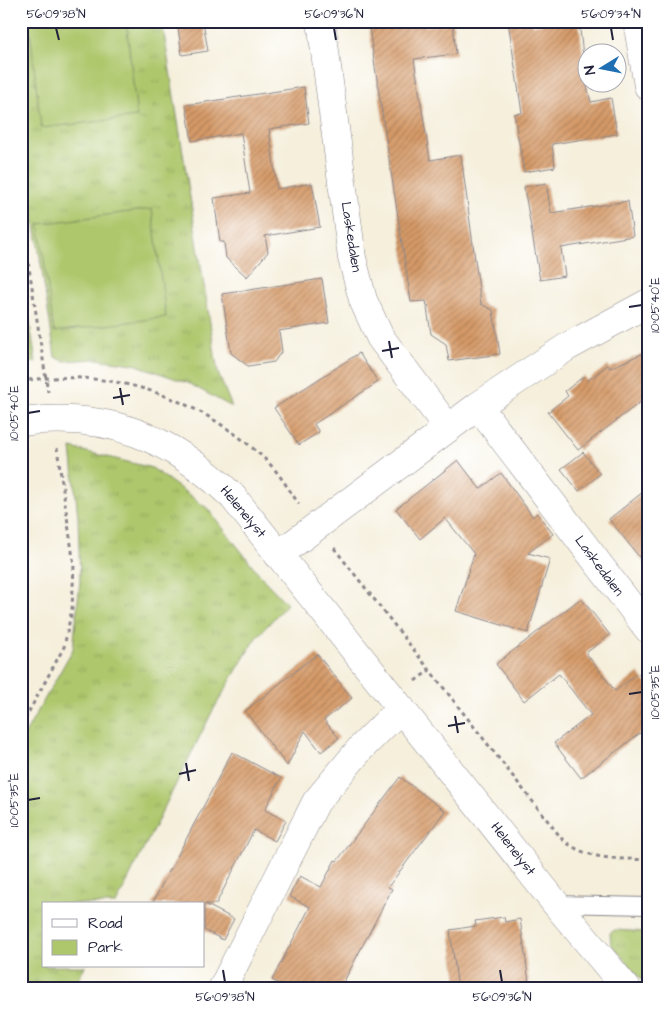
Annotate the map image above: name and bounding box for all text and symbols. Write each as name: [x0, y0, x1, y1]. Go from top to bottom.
text: 56°09'38"N: [26, 6, 86, 23]
text: 56°09'36"N: [305, 6, 364, 23]
text: 56°09'34"N: [581, 6, 641, 23]
north arrow: [576, 42, 626, 92]
text: N: [580, 64, 601, 76]
street label: Laskedalen: [336, 200, 366, 274]
text: 10°05'40"E: [647, 277, 664, 333]
text: 10°05'40"E: [6, 385, 23, 441]
street label: Helenelyst: [215, 481, 271, 543]
street label: Laskedalen: [570, 532, 628, 600]
text: 10°05'35"E: [647, 665, 664, 719]
text: 10°05'35"E: [6, 773, 23, 827]
street label: Helenelyst: [486, 818, 540, 880]
legend: [42, 902, 205, 968]
text: Road: [88, 913, 123, 934]
text: Park: [88, 937, 123, 958]
text: 56°09'38"N: [195, 989, 255, 1006]
text: 56°09'36"N: [473, 989, 532, 1006]

